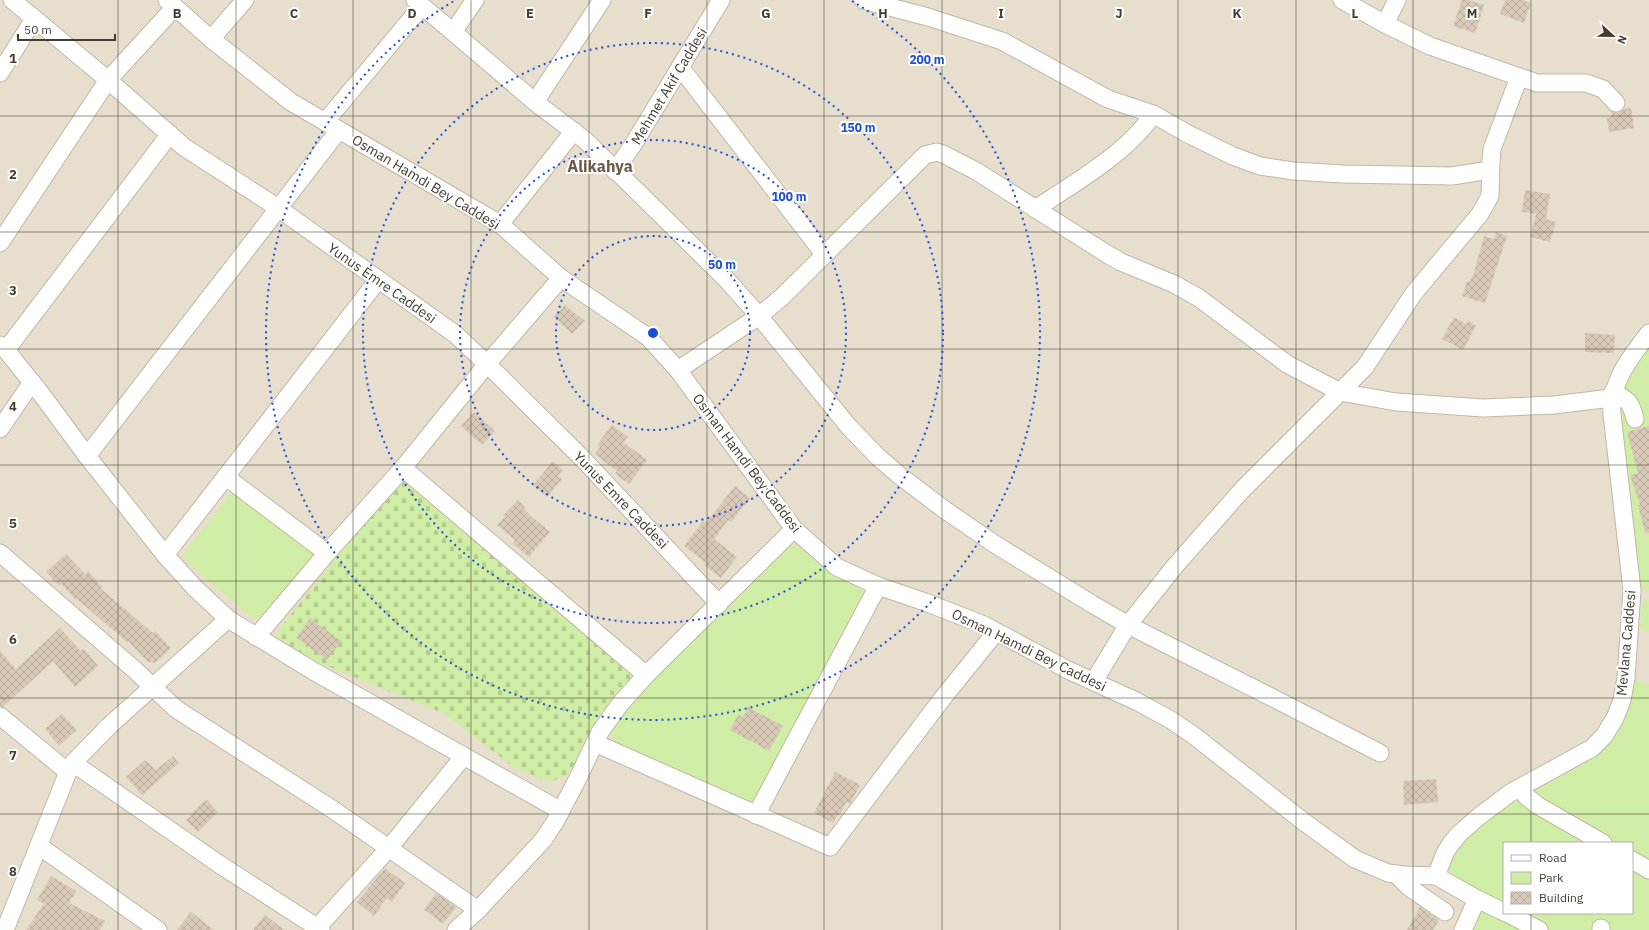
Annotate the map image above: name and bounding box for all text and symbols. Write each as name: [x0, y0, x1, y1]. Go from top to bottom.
text: B: [173, 5, 182, 22]
text: C: [290, 5, 299, 22]
text: D: [407, 5, 417, 22]
text: E: [526, 5, 534, 22]
text: F: [644, 5, 652, 22]
text: G: [761, 5, 771, 22]
text: H: [878, 5, 888, 22]
text: I: [998, 5, 1004, 22]
text: J: [1115, 5, 1123, 22]
text: K: [1232, 5, 1242, 22]
text: L: [1352, 5, 1359, 22]
text: M: [1467, 5, 1477, 22]
scale bar: [18, 16, 115, 42]
north arrow: [1593, 16, 1633, 56]
text: 50 m: [24, 22, 52, 37]
street label: Mehmet Akif Caddesi: [627, 24, 711, 148]
text: N: [1614, 33, 1630, 46]
text: 1: [9, 50, 17, 67]
text: 200 m: [909, 52, 945, 67]
text: 150 m: [840, 120, 876, 135]
street label: Osman Hamdi Bey Caddesi: [349, 131, 503, 233]
district label: Alikahya: [567, 156, 633, 176]
text: 2: [9, 166, 17, 183]
text: 100 m: [771, 189, 807, 204]
street label: Yunus Emre Caddesi: [324, 239, 440, 327]
text: 50 m: [708, 257, 736, 272]
text: 3: [9, 282, 17, 299]
centre of rings: [646, 326, 660, 340]
street label: Osman Hamdi Bey Caddesi: [689, 390, 805, 536]
text: 4: [9, 398, 17, 415]
street label: Yunus Emre Caddesi: [570, 447, 672, 553]
text: 5: [9, 515, 17, 532]
street label: Mevlana Caddesi: [1612, 589, 1640, 697]
street label: Osman Hamdi Bey Caddesi: [949, 605, 1109, 695]
text: 6: [9, 631, 17, 648]
text: 7: [9, 747, 17, 764]
legend: [1503, 842, 1633, 914]
text: Road: [1539, 850, 1567, 865]
text: 8: [9, 863, 17, 880]
text: Park: [1539, 870, 1564, 885]
text: Building: [1539, 890, 1584, 905]

